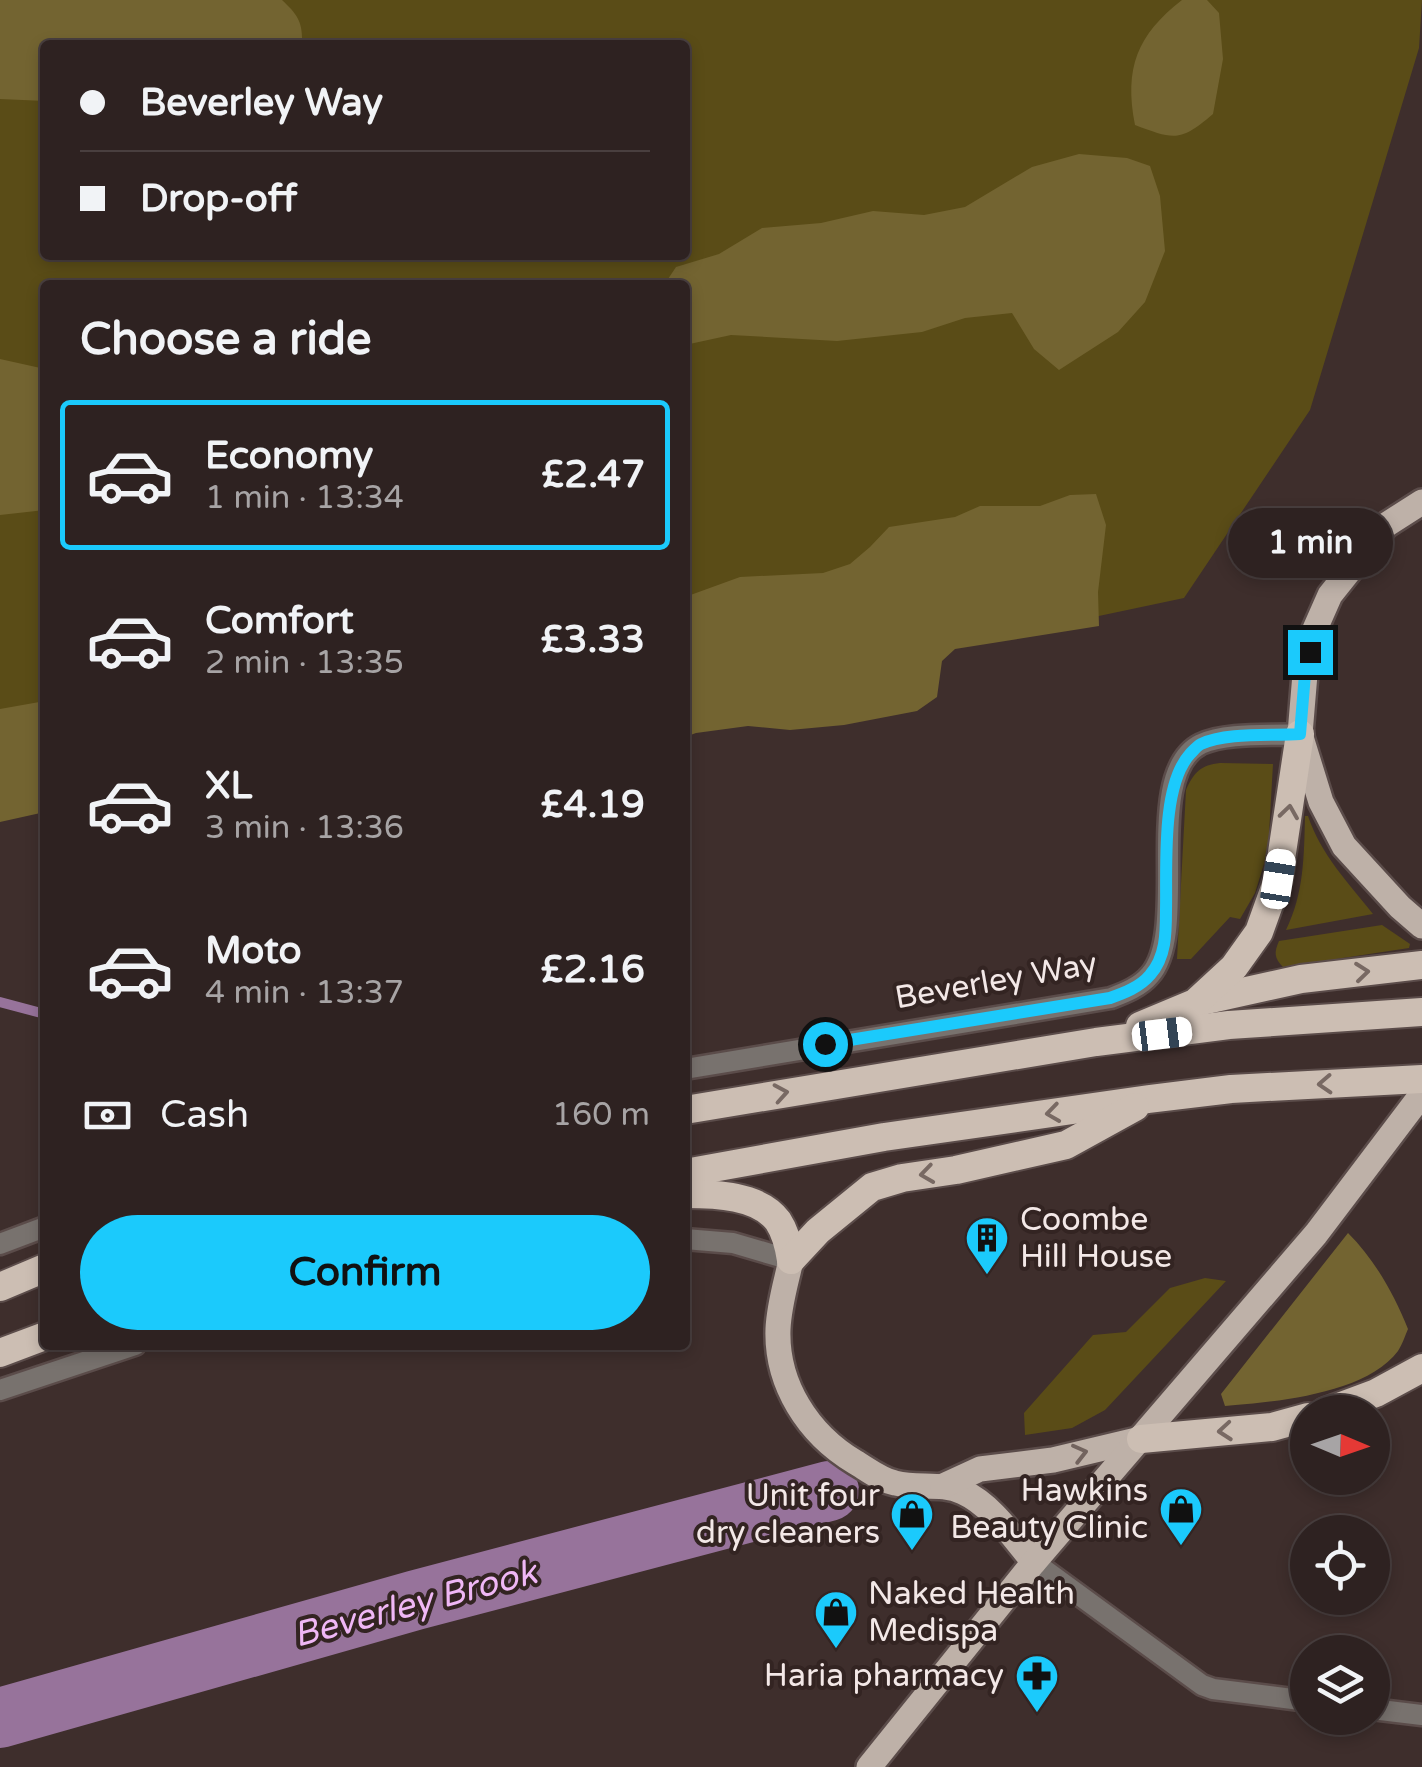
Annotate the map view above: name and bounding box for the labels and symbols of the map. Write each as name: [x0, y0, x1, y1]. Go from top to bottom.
callout: 1 min: [1228, 507, 1392, 577]
route end: [1288, 630, 1333, 675]
one-way arrow: [1277, 803, 1298, 820]
car: [1258, 847, 1298, 911]
street label: Beverley Way: [892, 945, 1100, 1017]
one-way arrow: [1354, 962, 1370, 983]
car: [1130, 1015, 1194, 1053]
route start: [803, 1022, 848, 1067]
one-way arrow: [1316, 1073, 1332, 1094]
one-way arrow: [773, 1083, 789, 1104]
one-way arrow: [1045, 1101, 1061, 1122]
one-way arrow: [919, 1163, 935, 1184]
place label: Coombe Hill House: [1020, 1201, 1172, 1276]
building icon: Coombe Hill House: [964, 1215, 1010, 1276]
north arrow: [1290, 1395, 1390, 1495]
one-way arrow: [1216, 1420, 1232, 1442]
one-way arrow: [1071, 1444, 1088, 1465]
place label: Hawkins Beauty Clinic: [950, 1472, 1148, 1547]
place label: Unit four dry cleaners: [696, 1477, 881, 1552]
shop icon: Hawkins Beauty Clinic: [1158, 1486, 1204, 1547]
shop icon: Unit four dry cleaners: [889, 1491, 935, 1552]
water label: Beverley Brook: [289, 1551, 544, 1657]
place label: Naked Health Medispa: [868, 1575, 1075, 1650]
shop icon: Naked Health Medispa: [813, 1589, 859, 1650]
pharmacy icon: Haria pharmacy: [1014, 1653, 1060, 1714]
place label: Haria pharmacy: [764, 1657, 1004, 1695]

